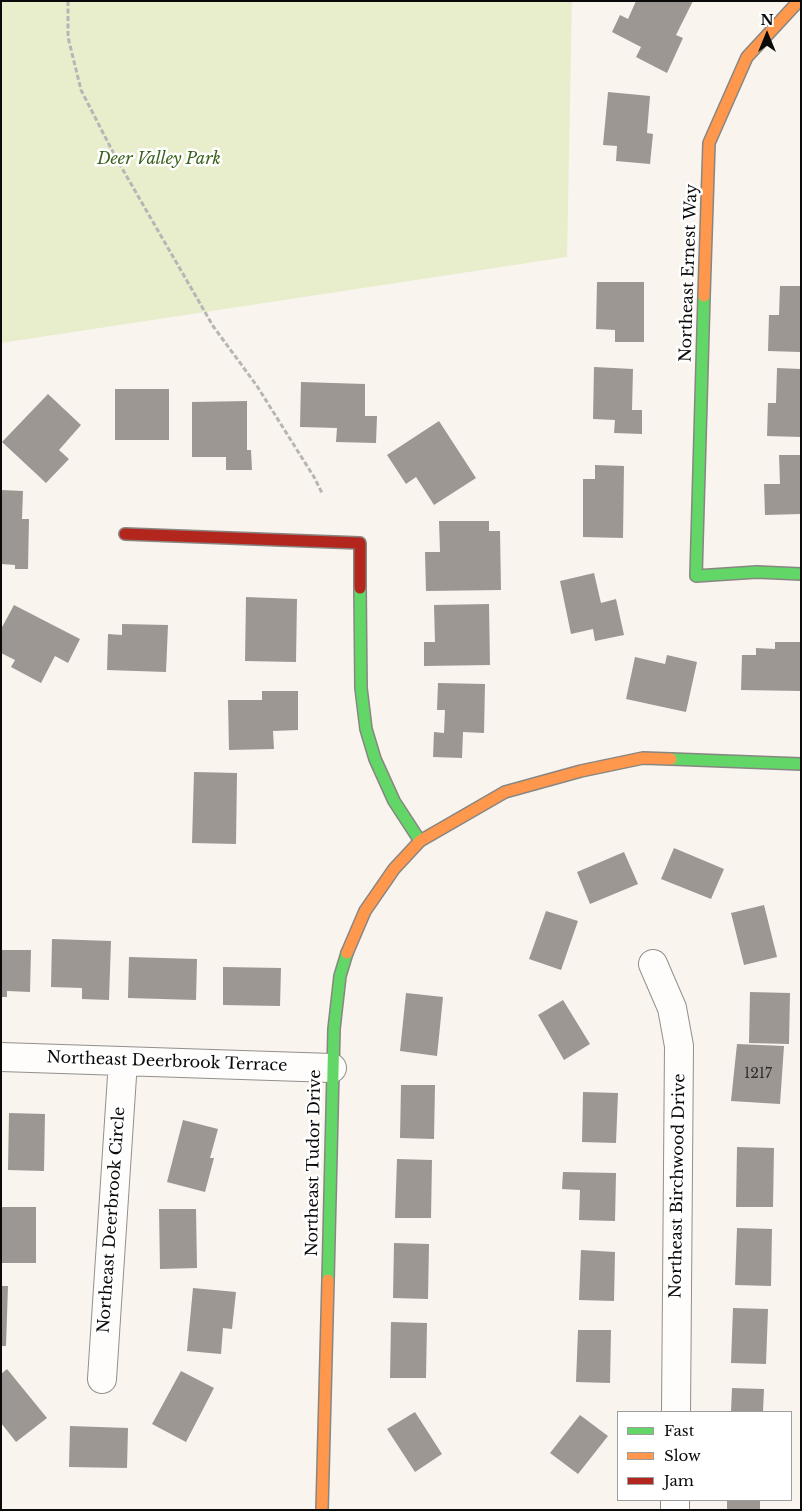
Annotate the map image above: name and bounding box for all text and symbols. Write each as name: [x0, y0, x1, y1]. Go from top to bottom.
north arrow: [742, 10, 792, 60]
text: N: [760, 11, 774, 29]
park label: Deer Valley Park: [97, 149, 221, 169]
street label: Northeast Ernest Way: [676, 183, 702, 363]
street label: Northeast Deerbrook Terrace: [46, 1048, 288, 1076]
house number: 1217: [744, 1066, 772, 1082]
street label: Northeast Tudor Drive: [303, 1069, 325, 1257]
street label: Northeast Birchwood Drive: [666, 1073, 690, 1299]
street label: Northeast Deerbrook Circle: [95, 1106, 129, 1334]
legend: [617, 1411, 792, 1501]
text: Fast: [664, 1421, 694, 1440]
text: Slow: [664, 1446, 701, 1465]
text: Jam: [664, 1471, 694, 1490]

